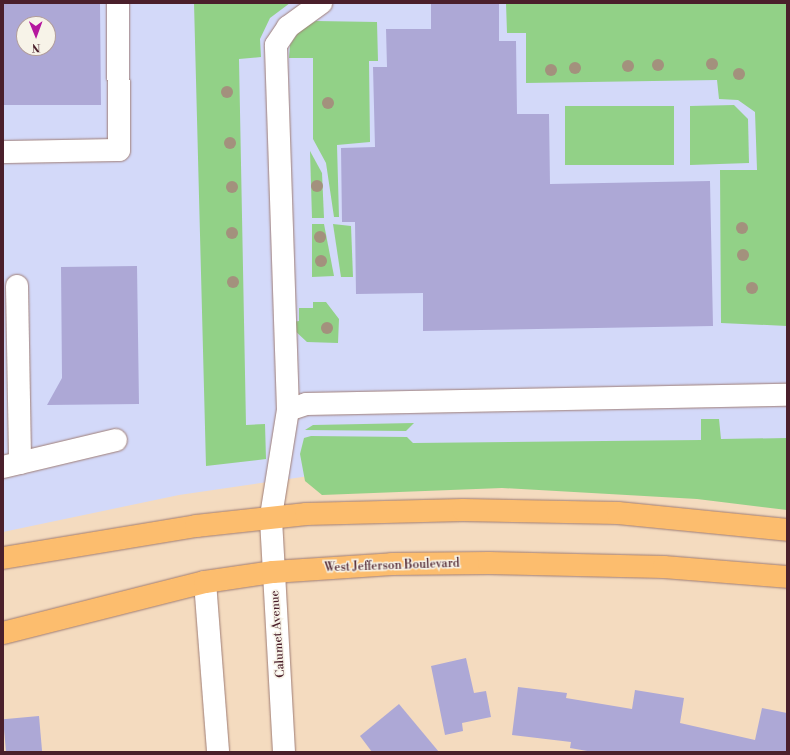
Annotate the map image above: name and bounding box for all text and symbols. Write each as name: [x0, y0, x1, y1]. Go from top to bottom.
north arrow: [16, 16, 56, 56]
text: N: [32, 40, 41, 54]
street label: West Jefferson Boulevard: [324, 556, 460, 576]
street label: Calumet Avenue: [268, 590, 288, 678]

